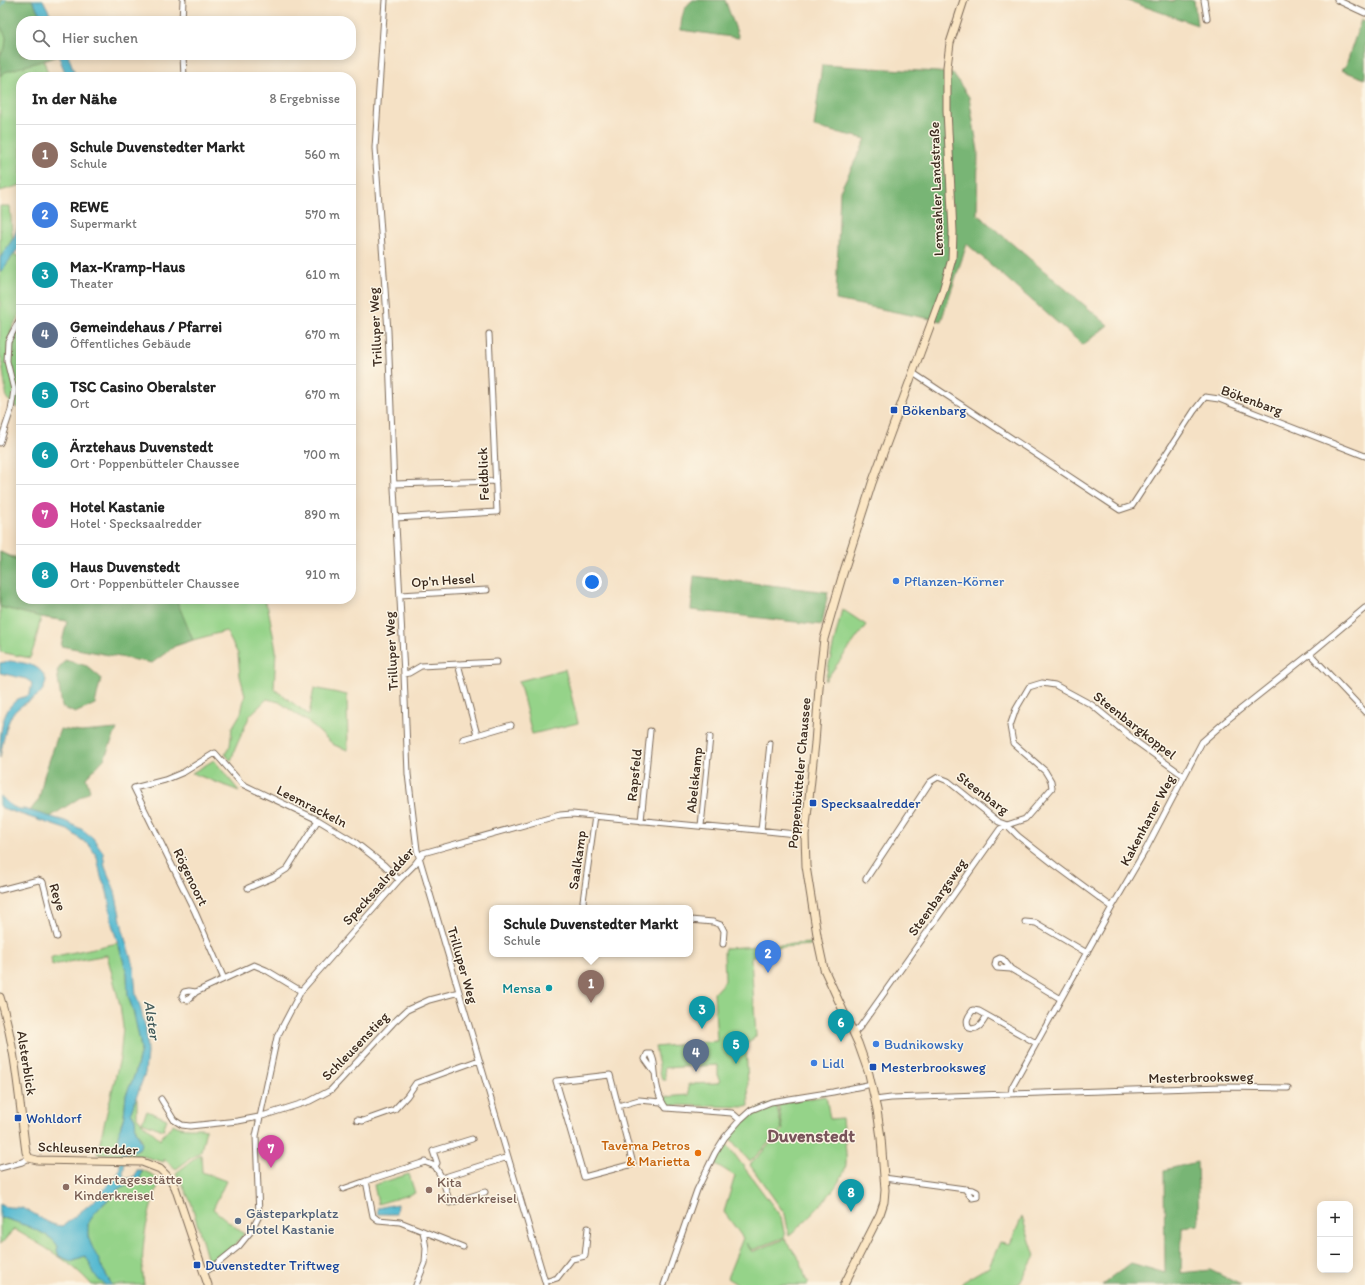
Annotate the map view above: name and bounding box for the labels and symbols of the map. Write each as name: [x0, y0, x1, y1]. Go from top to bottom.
street label: Lemsahler Landstraße: [926, 121, 947, 257]
street label: Trilluper Weg: [365, 286, 386, 367]
street label: Bökenbarg: [1219, 381, 1286, 420]
place label: Bökenbarg: [902, 402, 967, 419]
marker: Bökenbarg: [889, 405, 899, 415]
street label: Feldblick: [474, 446, 493, 501]
street label: Op'n Hesel: [410, 570, 476, 591]
your location: [582, 572, 602, 592]
place label: Pflanzen-Körner: [904, 573, 1005, 590]
marker: Pflanzen-Körner: [891, 576, 901, 586]
street label: Trilluper Weg: [381, 610, 402, 691]
street label: Steenbargkoppel: [1090, 688, 1180, 763]
street label: Poppenbütteler Chaussee: [784, 696, 815, 849]
street label: Abelskamp: [683, 746, 706, 814]
street label: Rapsfeld: [623, 747, 646, 802]
street label: Steenbarg: [953, 768, 1013, 819]
street label: Kakenhaner Weg: [1116, 771, 1179, 869]
street label: Leemrackeln: [274, 781, 350, 832]
place label: Specksaalredder: [821, 795, 921, 812]
marker: Specksaalredder: [808, 798, 818, 808]
street label: Saalkamp: [565, 829, 590, 891]
street label: Specksaalredder: [339, 843, 418, 929]
street label: Rögenoort: [169, 846, 212, 909]
street label: Steenbargsweg: [904, 854, 971, 939]
street label: Reye: [45, 881, 70, 913]
street label: Trilluper Weg: [443, 925, 482, 1006]
pin: 2: [755, 940, 781, 973]
pin: 1: [578, 970, 604, 1003]
place label: Mensa: [502, 980, 541, 997]
marker: Mensa: [544, 983, 554, 993]
pin: 3: [689, 996, 715, 1029]
water label: Alster: [140, 999, 164, 1043]
street label: Schleusenstieg: [318, 1008, 393, 1084]
pin: 6: [828, 1009, 854, 1042]
street label: Alsterblick: [13, 1030, 40, 1097]
pin: 5: [723, 1031, 749, 1064]
place label: Budnikowsky: [884, 1036, 964, 1053]
pin: 4: [683, 1039, 709, 1072]
marker: Budnikowsky: [871, 1039, 881, 1049]
place label: Lidl: [822, 1055, 844, 1072]
marker: Lidl: [809, 1058, 819, 1068]
place label: Mesterbrooksweg: [881, 1059, 987, 1076]
marker: Mesterbrooksweg: [868, 1062, 878, 1072]
street label: Mesterbrooksweg: [1148, 1068, 1254, 1087]
place label: Wohldorf: [26, 1110, 82, 1127]
marker: Wohldorf: [13, 1113, 23, 1123]
district label: Duvenstedt: [767, 1125, 855, 1147]
pin: 7: [258, 1135, 284, 1168]
place label: Taverna Petros & Marietta: [601, 1137, 691, 1170]
street label: Schleusenredder: [38, 1138, 139, 1159]
marker: Taverna Petros & Marietta: [693, 1148, 703, 1158]
place label: Kindertagesstätte Kinderkreisel: [74, 1171, 182, 1204]
place label: Kita Kinderkreisel: [437, 1174, 517, 1207]
pin: 8: [838, 1179, 864, 1212]
marker: Kindertagesstätte Kinderkreisel: [61, 1182, 71, 1192]
marker: Kita Kinderkreisel: [424, 1185, 434, 1195]
place label: Gästeparkplatz Hotel Kastanie: [246, 1205, 339, 1238]
marker: Gästeparkplatz Hotel Kastanie: [233, 1216, 243, 1226]
place label: Duvenstedter Triftweg: [205, 1257, 340, 1274]
marker: Duvenstedter Triftweg: [192, 1260, 202, 1270]

